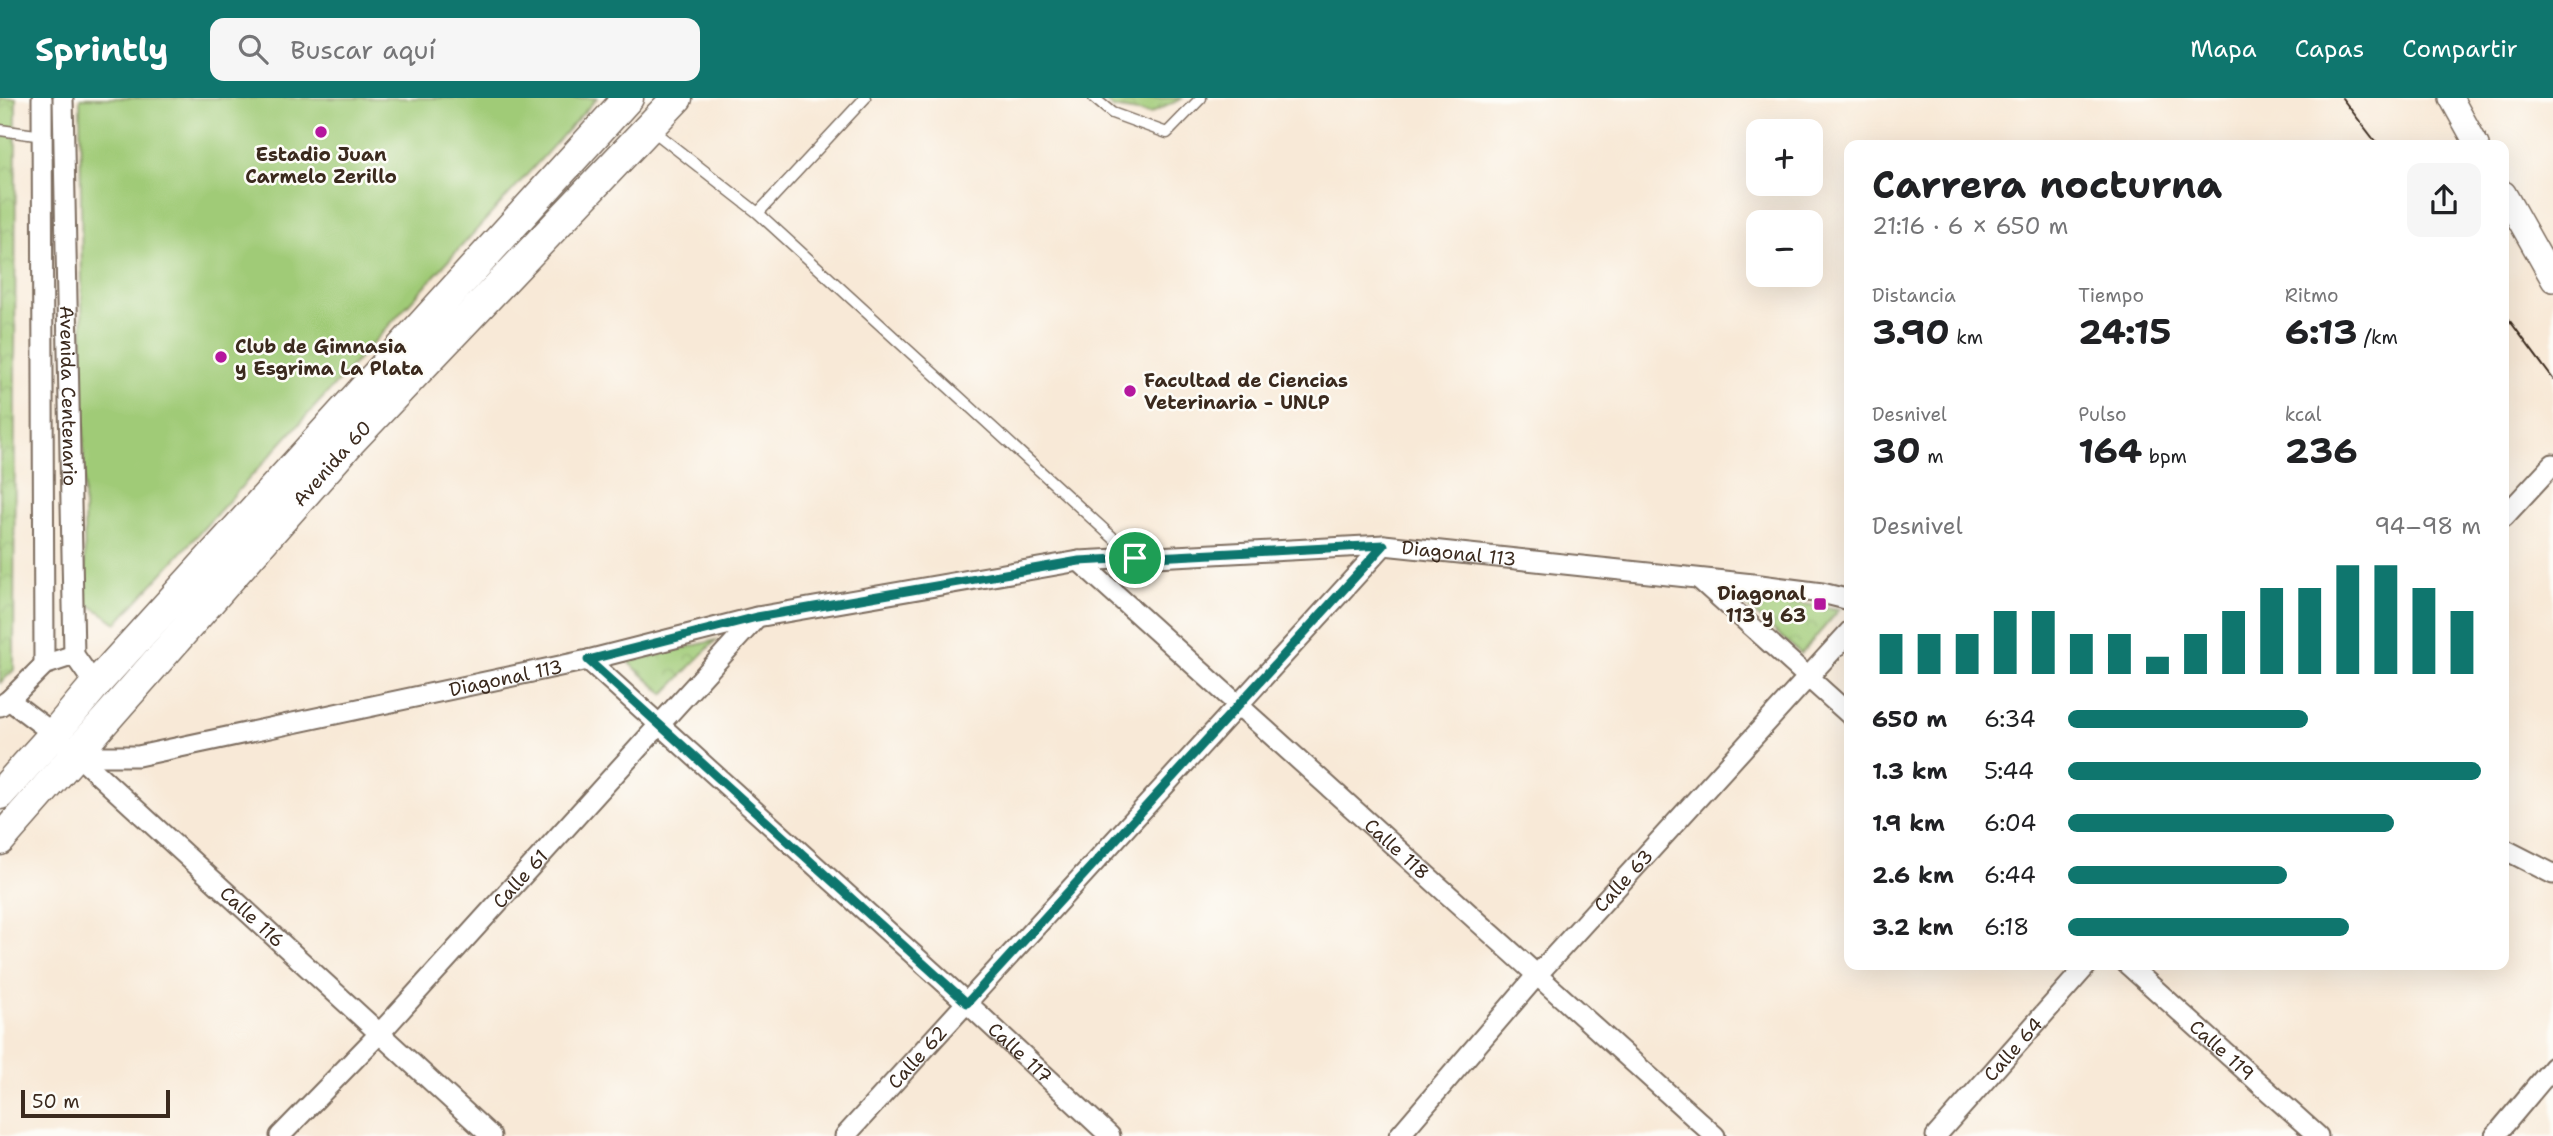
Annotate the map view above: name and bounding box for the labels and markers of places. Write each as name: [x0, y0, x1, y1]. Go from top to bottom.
marker: Estadio Juan Carmelo Zerillo: [313, 124, 329, 140]
place label: Estadio Juan Carmelo Zerillo: [245, 142, 397, 189]
place label: Club de Gimnasia y Esgrima La Plata: [235, 334, 423, 381]
marker: Club de Gimnasia y Esgrima La Plata: [213, 349, 229, 365]
place label: Facultad de Ciencias Veterinaria - UNLP: [1144, 368, 1348, 415]
marker: Facultad de Ciencias Veterinaria - UNLP: [1122, 383, 1138, 399]
pin: [1105, 528, 1165, 588]
place label: Diagonal 113 y 63: [1717, 581, 1806, 628]
marker: Diagonal 113 y 63: [1812, 596, 1828, 612]

